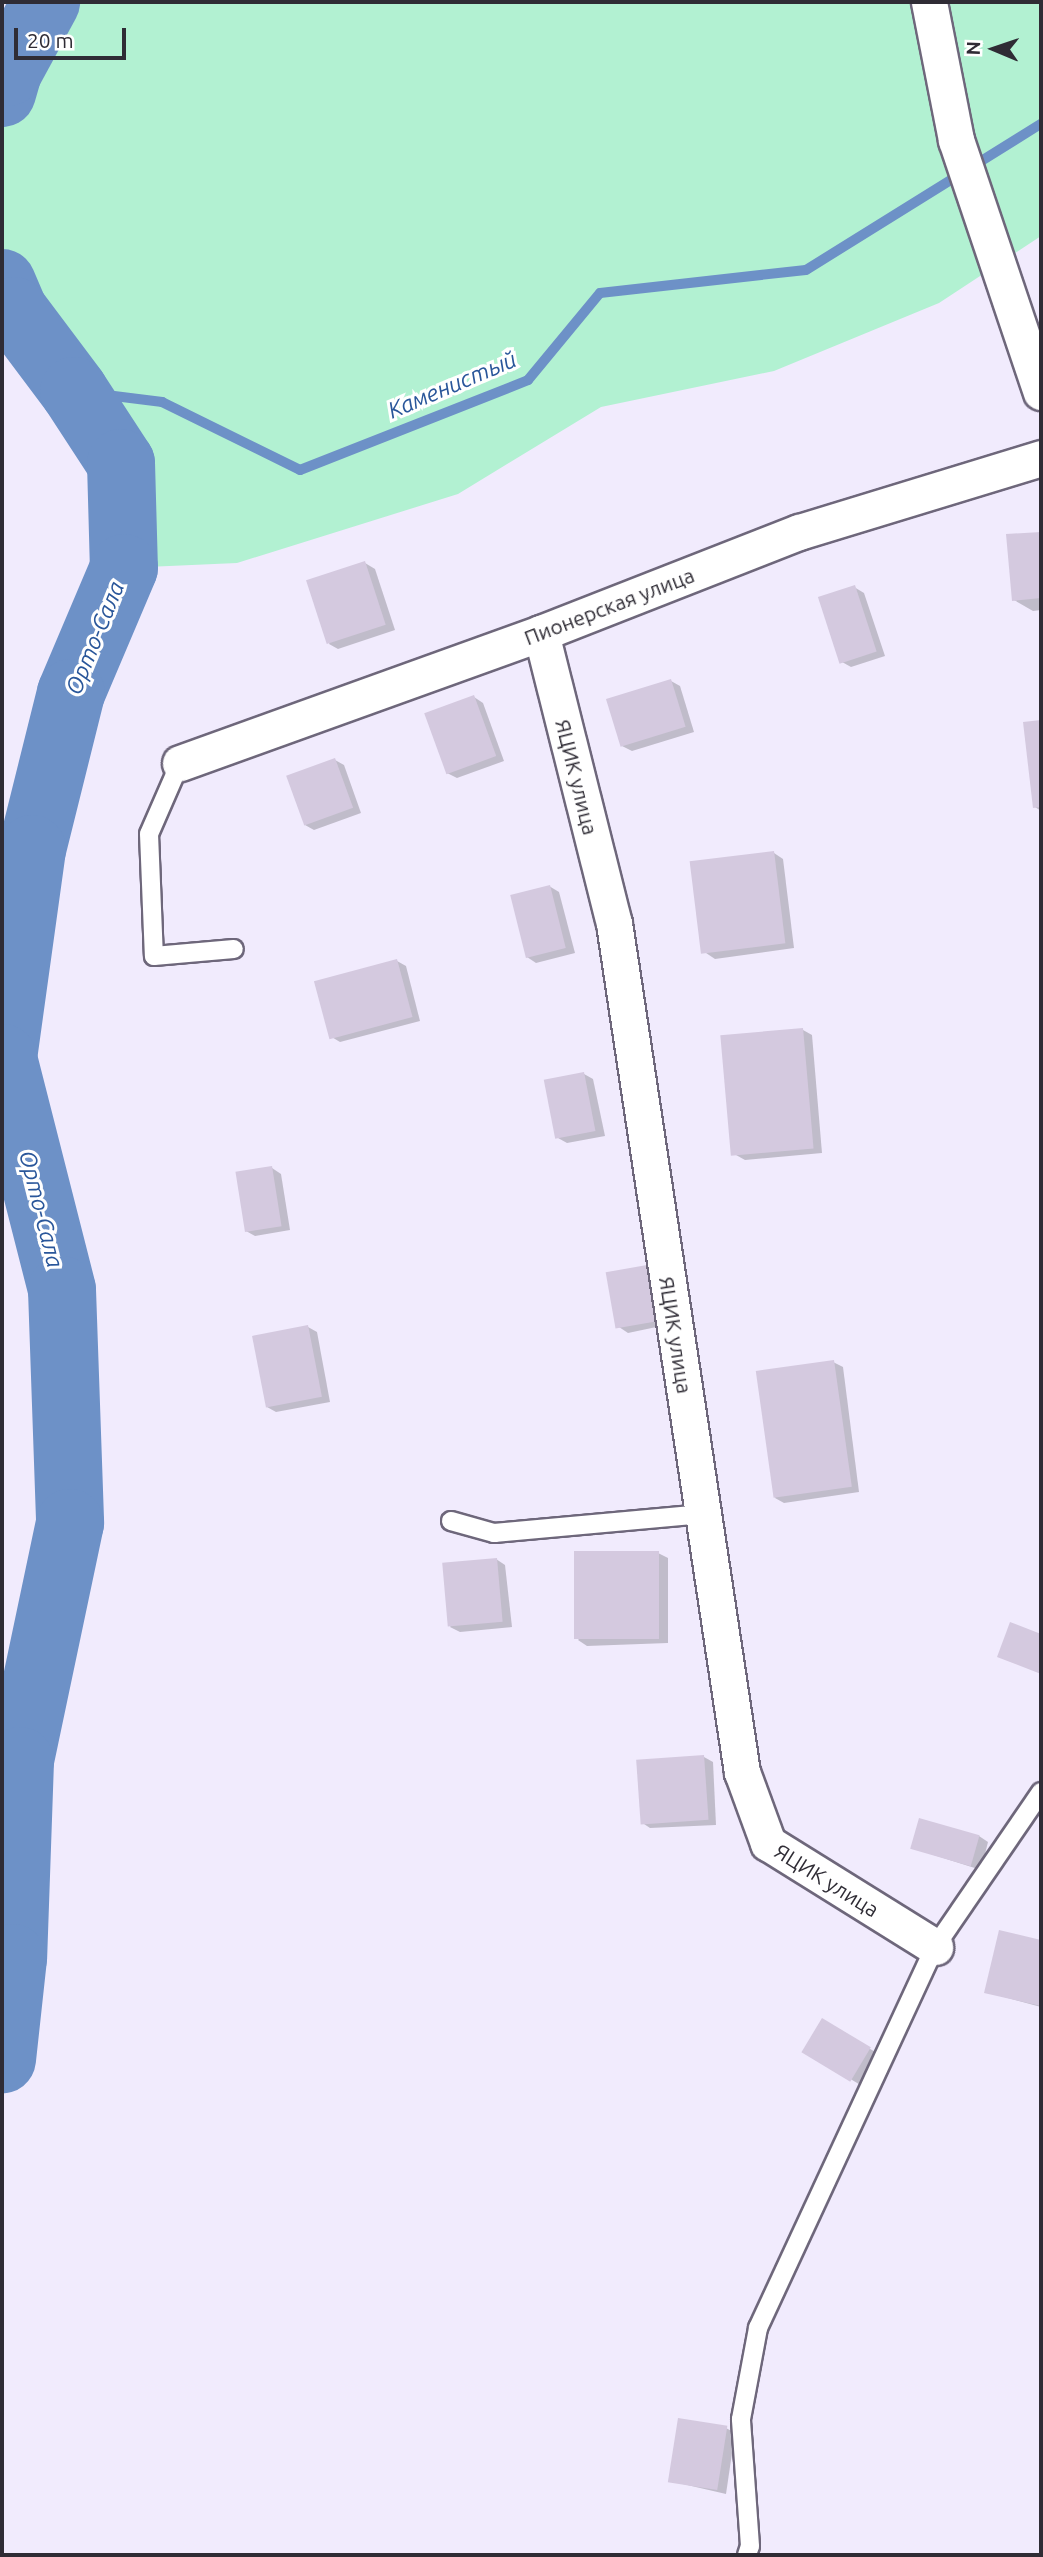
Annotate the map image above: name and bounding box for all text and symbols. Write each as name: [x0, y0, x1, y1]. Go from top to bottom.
scale bar: [18, 14, 130, 58]
north arrow: [959, 14, 1029, 84]
text: 20 m: [27, 28, 74, 52]
text: N: [962, 41, 984, 56]
water label: Каменистый: [383, 345, 521, 425]
street label: Пионерская улица: [520, 562, 698, 650]
water label: Орто-Сала: [60, 577, 130, 699]
street label: ЯЦИК улица: [551, 717, 603, 837]
water label: Орто-Сала: [13, 1148, 69, 1270]
street label: ЯЦИК улица: [654, 1275, 698, 1395]
street label: ЯЦИК улица: [770, 1838, 884, 1922]

